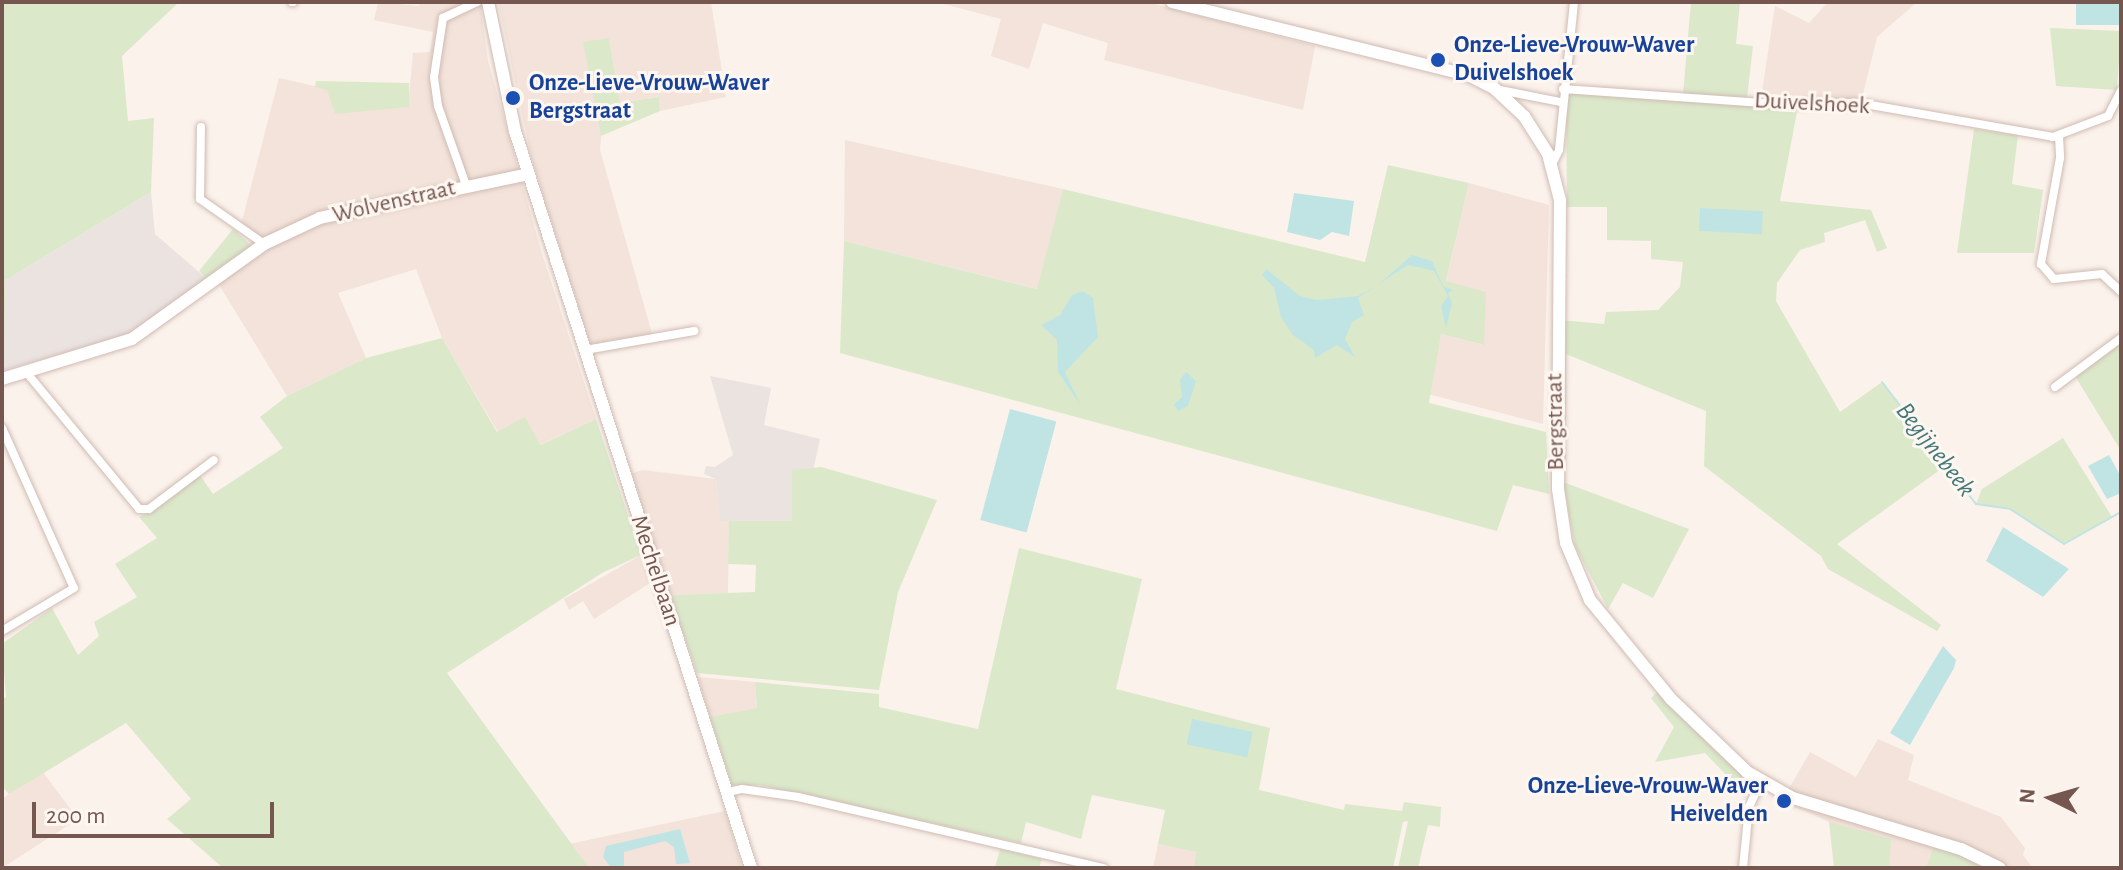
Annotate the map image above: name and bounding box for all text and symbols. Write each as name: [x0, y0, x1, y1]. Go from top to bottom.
place label: Onze-Lieve-Vrouw-Waver Duivelshoek: [1454, 32, 1694, 88]
marker: Onze-Lieve-Vrouw-Waver Duivelshoek: [1429, 51, 1447, 69]
place label: Onze-Lieve-Vrouw-Waver Bergstraat: [529, 70, 769, 126]
street label: Duivelshoek: [1754, 87, 1870, 121]
marker: Onze-Lieve-Vrouw-Waver Bergstraat: [504, 89, 522, 107]
street label: Wolvenstraat: [330, 174, 458, 230]
street label: Bergstraat: [1541, 373, 1571, 471]
water label: Begijnebeek: [1888, 397, 1982, 503]
street label: Mechelbaan: [624, 512, 686, 630]
north arrow: [2011, 758, 2091, 838]
place label: Onze-Lieve-Vrouw-Waver Heivelden: [1528, 773, 1768, 829]
scale bar: [36, 786, 278, 836]
text: N: [2015, 787, 2039, 804]
marker: Onze-Lieve-Vrouw-Waver Heivelden: [1775, 792, 1793, 810]
text: 200 m: [46, 804, 105, 828]

